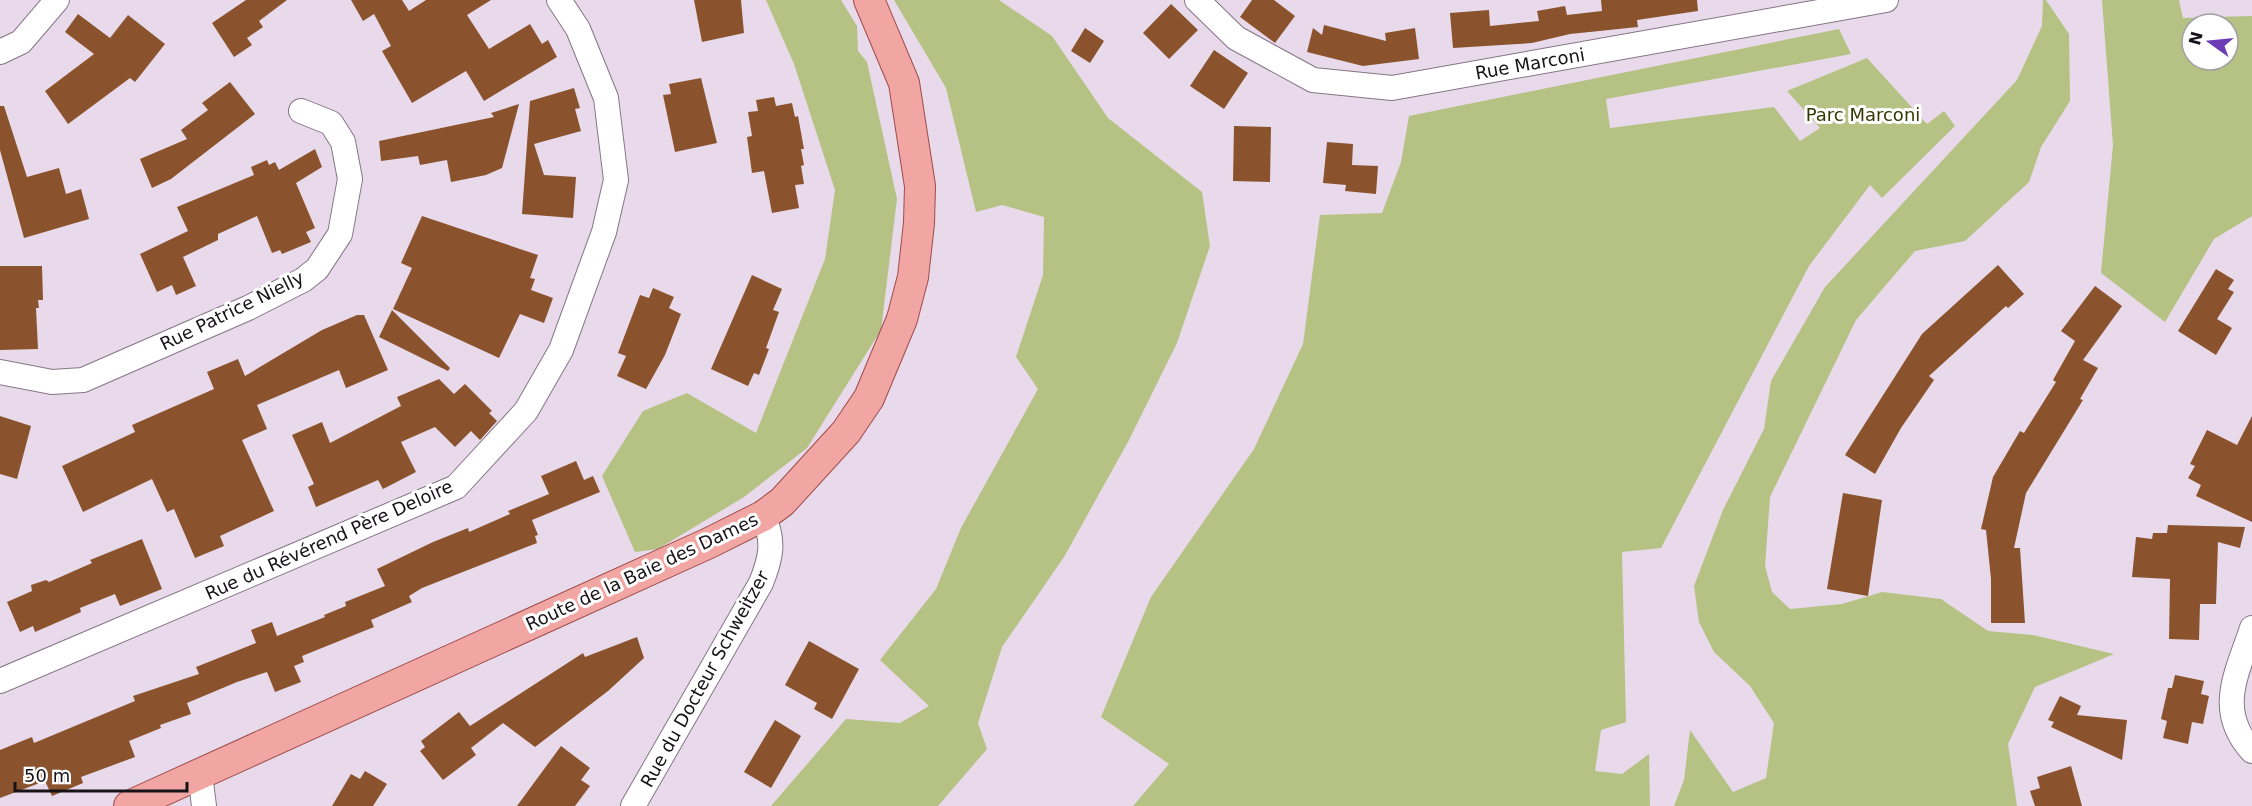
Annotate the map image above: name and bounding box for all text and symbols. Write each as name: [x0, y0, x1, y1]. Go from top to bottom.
north arrow: [2180, 12, 2240, 72]
text: N: [2185, 29, 2207, 47]
street label: Rue Marconi: [1474, 44, 1586, 83]
park label: Parc Marconi: [1806, 104, 1920, 125]
street label: Rue Patrice Nielly: [156, 266, 307, 354]
street label: Rue du Révérend Père Deloire: [202, 475, 456, 604]
street label: Route de la Baie des Dames: [522, 508, 761, 635]
street label: Rue du Docteur Schweitzer: [636, 566, 773, 791]
scale bar: [15, 755, 188, 793]
text: 50 m: [24, 765, 70, 786]

